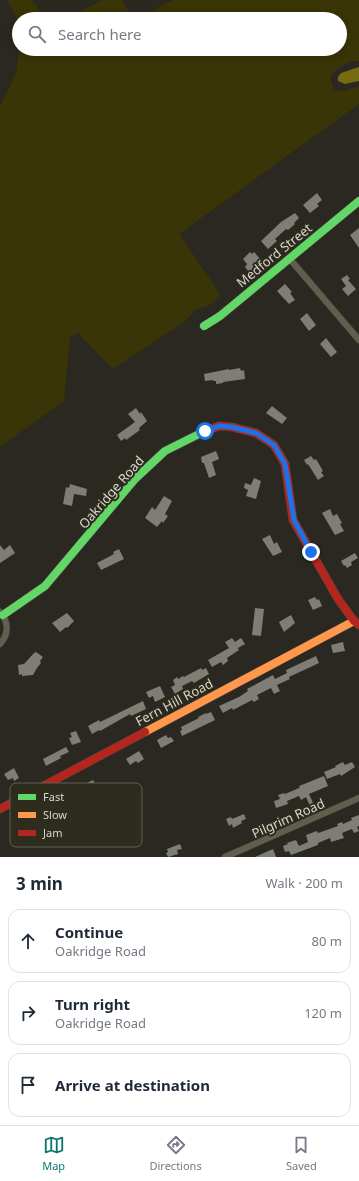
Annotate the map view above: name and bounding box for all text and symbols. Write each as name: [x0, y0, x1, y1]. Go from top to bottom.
search box: [12, 12, 347, 56]
icon: search: [26, 23, 48, 45]
text: Search here: [58, 24, 141, 44]
street label: Medford Street: [232, 219, 316, 291]
route start: [196, 422, 214, 440]
street label: Oakridge Road: [74, 452, 148, 532]
route end: [302, 543, 320, 561]
street label: Fern Hill Road: [132, 674, 216, 730]
legend: [10, 783, 142, 847]
text: Fast: [43, 789, 64, 804]
street label: Pilgrim Road: [249, 794, 327, 842]
text: Slow: [43, 807, 67, 822]
text: Jam: [42, 825, 62, 840]
text: 3 min: [16, 872, 63, 895]
text: Walk · 200 m: [265, 874, 343, 892]
text: Continue: [55, 922, 123, 942]
icon: ahead: [17, 930, 39, 952]
text: 80 m: [312, 932, 342, 950]
text: Oakridge Road: [55, 942, 146, 960]
text: Turn right: [55, 994, 130, 1014]
icon: right: [17, 1002, 39, 1024]
text: 120 m: [304, 1004, 342, 1022]
text: Oakridge Road: [55, 1014, 146, 1032]
icon: arrive: [17, 1074, 39, 1096]
text: Arrive at destination: [55, 1075, 210, 1095]
tab: Map: [42, 1134, 65, 1173]
tab: Directions: [149, 1134, 202, 1173]
tab: Saved: [286, 1134, 317, 1173]

